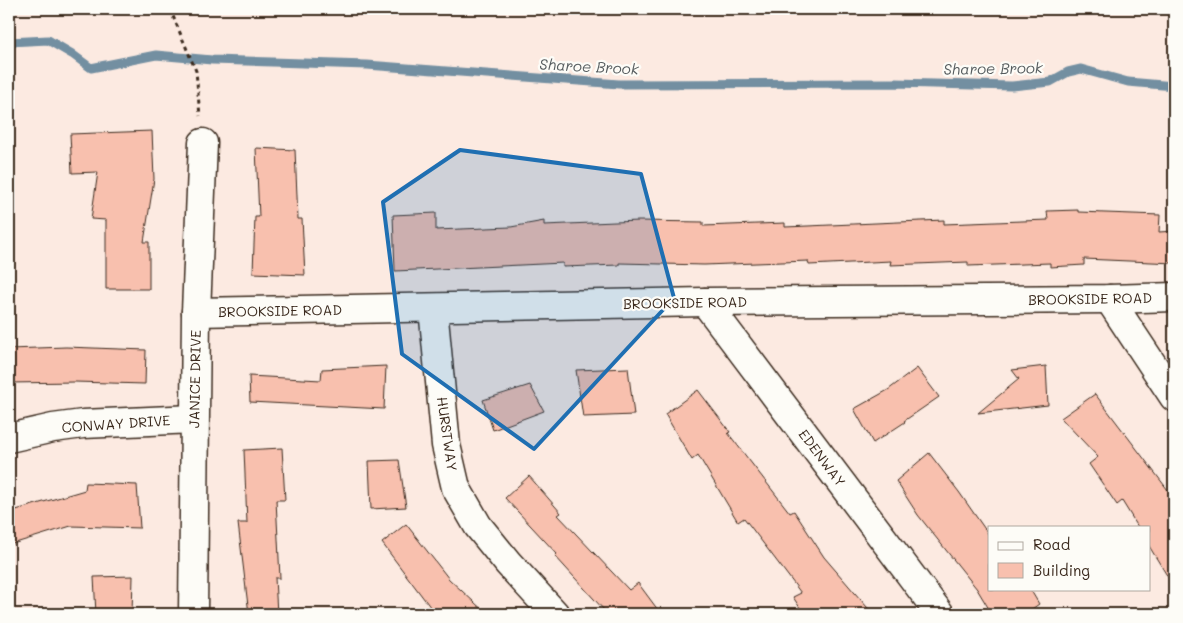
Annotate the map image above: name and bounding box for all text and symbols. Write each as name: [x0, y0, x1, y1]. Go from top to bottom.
water label: Sharoe Brook: [539, 53, 640, 79]
water label: Sharoe Brook: [943, 57, 1044, 79]
street label: BROOKSIDE ROAD: [1028, 288, 1152, 309]
street label: BROOKSIDE ROAD: [623, 292, 747, 313]
street label: BROOKSIDE ROAD: [218, 300, 342, 321]
street label: JANICE DRIVE: [184, 330, 205, 428]
street label: HURSTWAY: [433, 395, 462, 472]
street label: CONWAY DRIVE: [61, 410, 171, 437]
street label: EDENWAY: [795, 425, 850, 490]
legend: [988, 526, 1150, 590]
text: Road: [1033, 534, 1070, 554]
text: Building: [1033, 560, 1090, 580]

